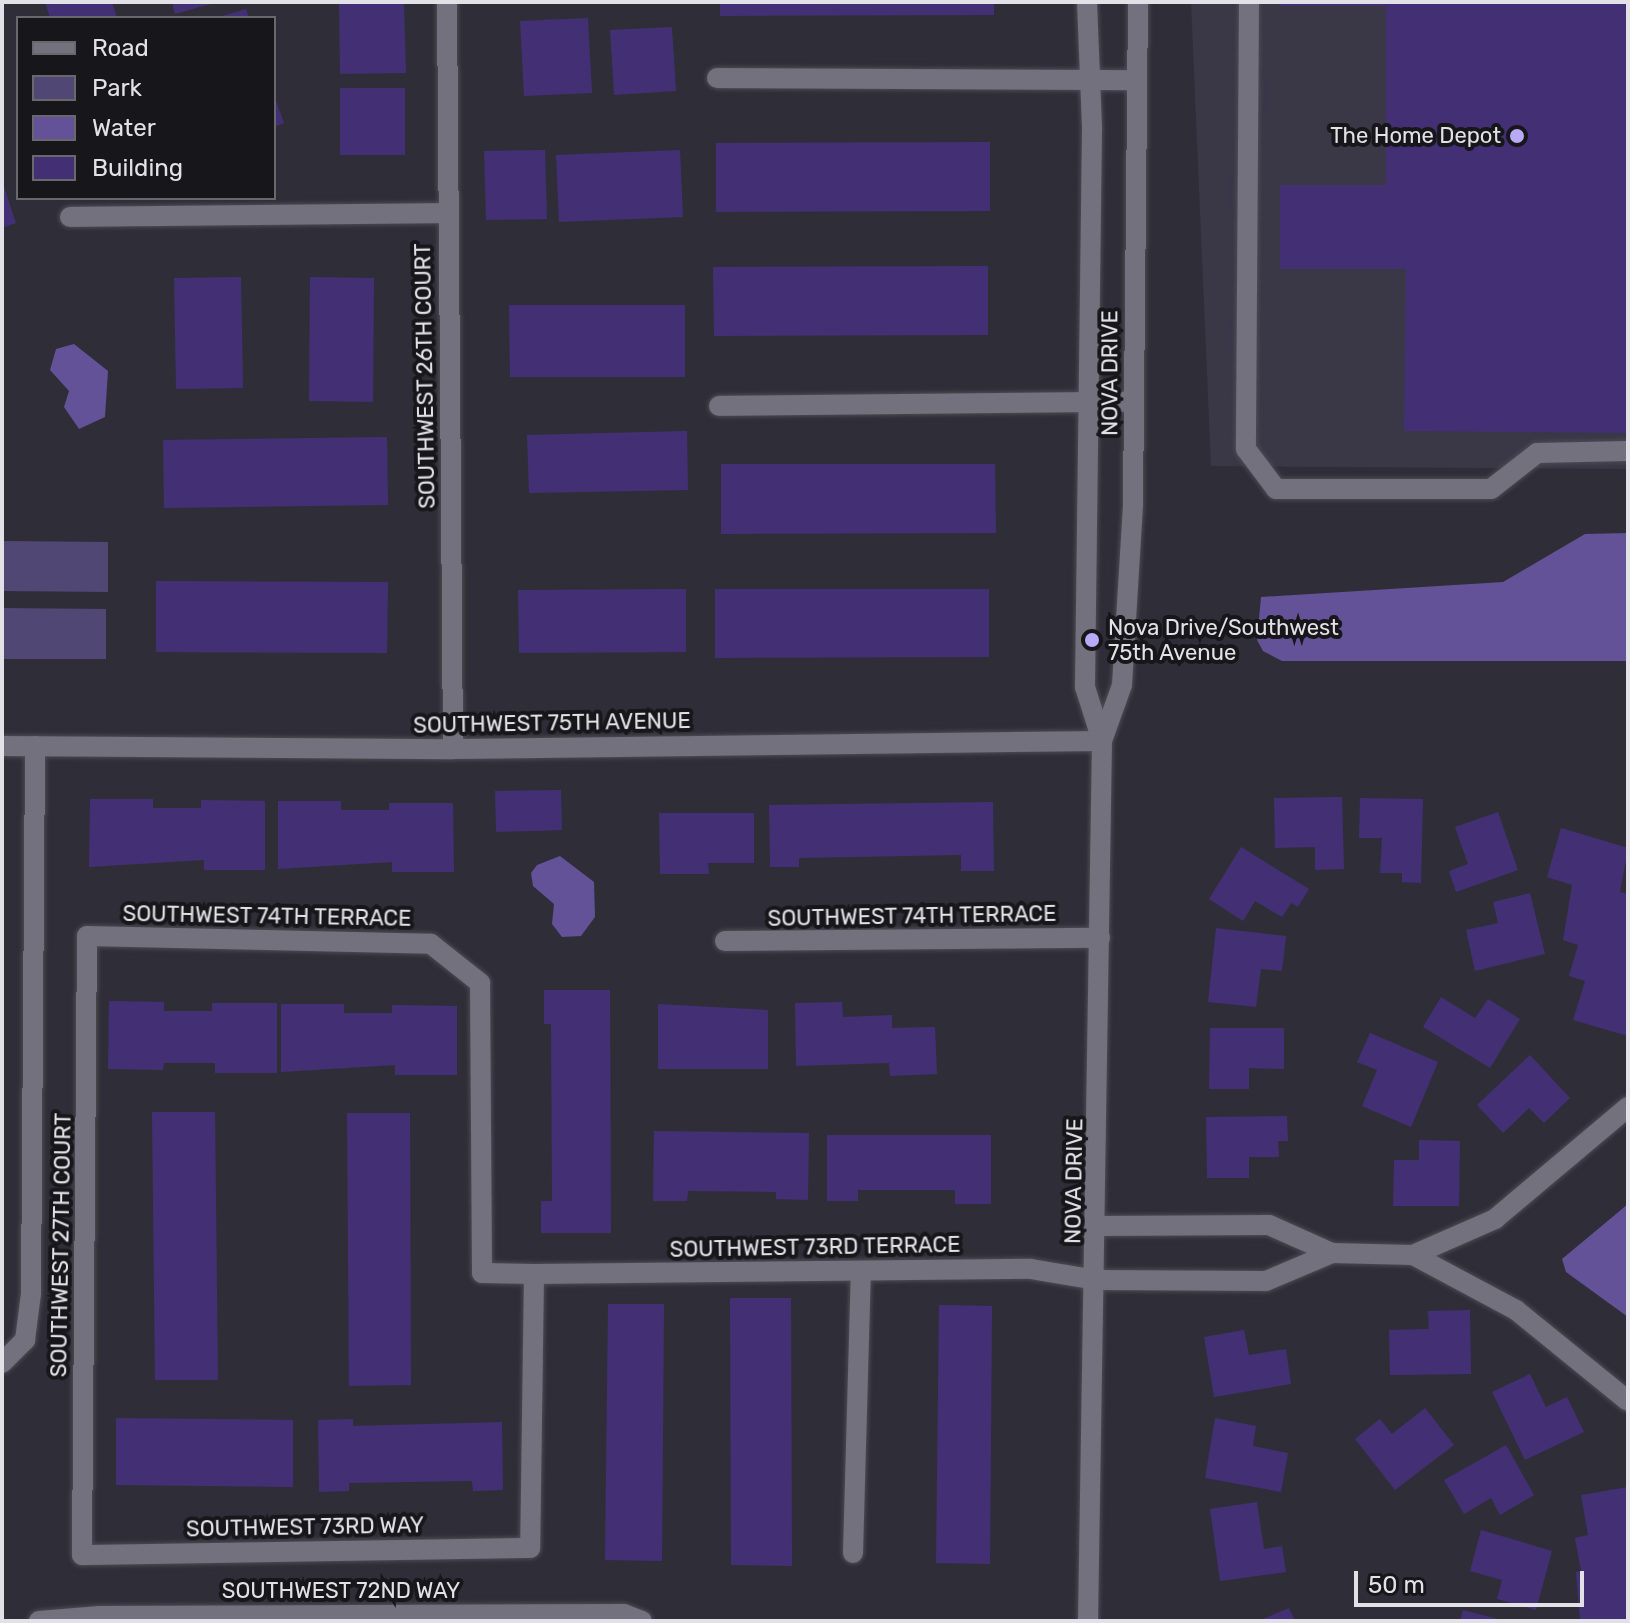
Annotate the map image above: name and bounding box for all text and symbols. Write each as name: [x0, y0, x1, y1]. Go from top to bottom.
legend: [16, 16, 276, 200]
text: Road: [92, 34, 149, 62]
text: Park: [92, 74, 142, 102]
text: Water: [92, 114, 156, 142]
place label: The Home Depot: [1330, 123, 1501, 149]
marker: The Home Depot: [1508, 127, 1526, 145]
text: Building: [92, 154, 183, 182]
street label: SOUTHWEST 26TH COURT: [409, 243, 441, 509]
street label: NOVA DRIVE: [1097, 310, 1123, 436]
place label: Nova Drive/Southwest 75th Avenue: [1108, 614, 1339, 666]
marker: Nova Drive/Southwest 75th Avenue: [1083, 631, 1101, 649]
street label: SOUTHWEST 75TH AVENUE: [412, 707, 692, 739]
street label: SOUTHWEST 74TH TERRACE: [122, 900, 412, 932]
street label: SOUTHWEST 74TH TERRACE: [767, 900, 1057, 932]
street label: SOUTHWEST 27TH COURT: [45, 1112, 77, 1378]
street label: NOVA DRIVE: [1060, 1118, 1088, 1244]
street label: SOUTHWEST 73RD TERRACE: [669, 1231, 961, 1263]
street label: SOUTHWEST 73RD WAY: [185, 1512, 425, 1542]
scale bar: [1358, 1555, 1588, 1605]
text: 50 m: [1368, 1571, 1425, 1599]
street label: SOUTHWEST 72ND WAY: [221, 1578, 461, 1604]

